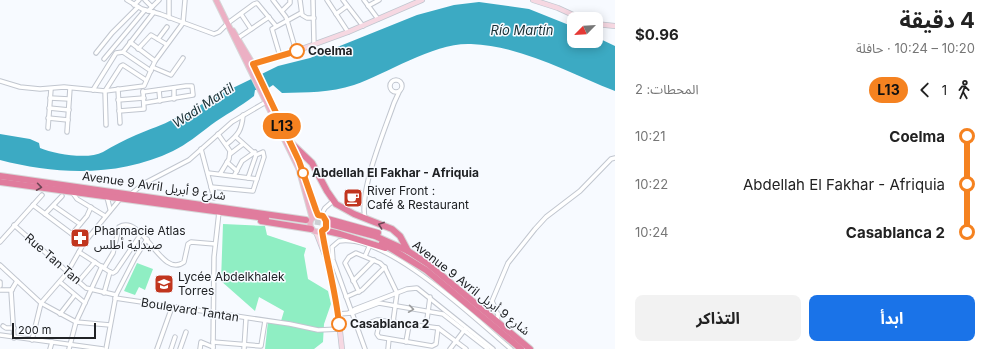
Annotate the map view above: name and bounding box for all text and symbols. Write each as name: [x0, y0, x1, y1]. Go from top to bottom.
text: 4 دقيقة: [900, 7, 975, 33]
north arrow: [567, 12, 603, 48]
map controls: [567, 12, 603, 48]
water label: Río Martín: [491, 22, 554, 38]
text: $0.96: [635, 25, 679, 44]
text: 10:20 – 10:24 · حافلة: [856, 40, 975, 56]
marker: Coelma: [289, 43, 305, 59]
place label: Coelma: [308, 43, 353, 58]
water label: Wadi Martil: [169, 79, 238, 131]
icon: back: [914, 79, 936, 101]
icon: walk: [953, 79, 975, 101]
text: المحطات: 2: [635, 81, 699, 97]
text: L13: [877, 81, 900, 98]
text: 1: [942, 82, 947, 98]
line badge: L13: [259, 113, 305, 139]
text: L13: [271, 117, 293, 134]
text: Coelma: [889, 127, 945, 146]
text: 10:21: [635, 128, 665, 144]
place label: Abdellah El Fakhar - Afriquia: [312, 165, 479, 180]
marker: Abdellah El Fakhar - Afriquia: [297, 167, 309, 179]
street label: Avenue 9 Avril شارع 9 أبريل: [81, 168, 227, 205]
text: Abdellah El Fakhar - Afriquia: [743, 175, 945, 194]
text: 10:22: [635, 176, 668, 192]
one-way arrow: [36, 182, 42, 191]
place label: River Front : Café & Restaurant: [367, 183, 469, 212]
cafe icon: River Front : Café & Restaurant: [342, 187, 364, 209]
one-way arrow: [378, 221, 385, 229]
place label: Pharmacie Atlas صيدلية أطلس: [94, 223, 186, 252]
text: Casablanca 2: [846, 223, 945, 242]
text: 10:24: [635, 224, 668, 240]
pharmacy icon: Pharmacie Atlas صيدلية أطلس: [69, 227, 91, 249]
street label: Rue Tan Tan: [22, 230, 85, 287]
street label: Avenue 9 Avril شارع 9 أبريل: [408, 237, 533, 340]
place label: Lycée Abdelkhalek Torres: [178, 269, 285, 298]
school or university icon: Lycée Abdelkhalek Torres: [153, 273, 175, 295]
street label: Boulevard Tantan: [140, 294, 240, 325]
button: التذاكر: [635, 295, 801, 341]
button: ابدأ: [809, 295, 975, 341]
one-way arrow: [408, 304, 414, 313]
marker: Casablanca 2: [331, 316, 347, 332]
place label: Casablanca 2: [350, 316, 429, 331]
scale bar: [12, 321, 96, 340]
text: 200 m: [18, 323, 51, 337]

